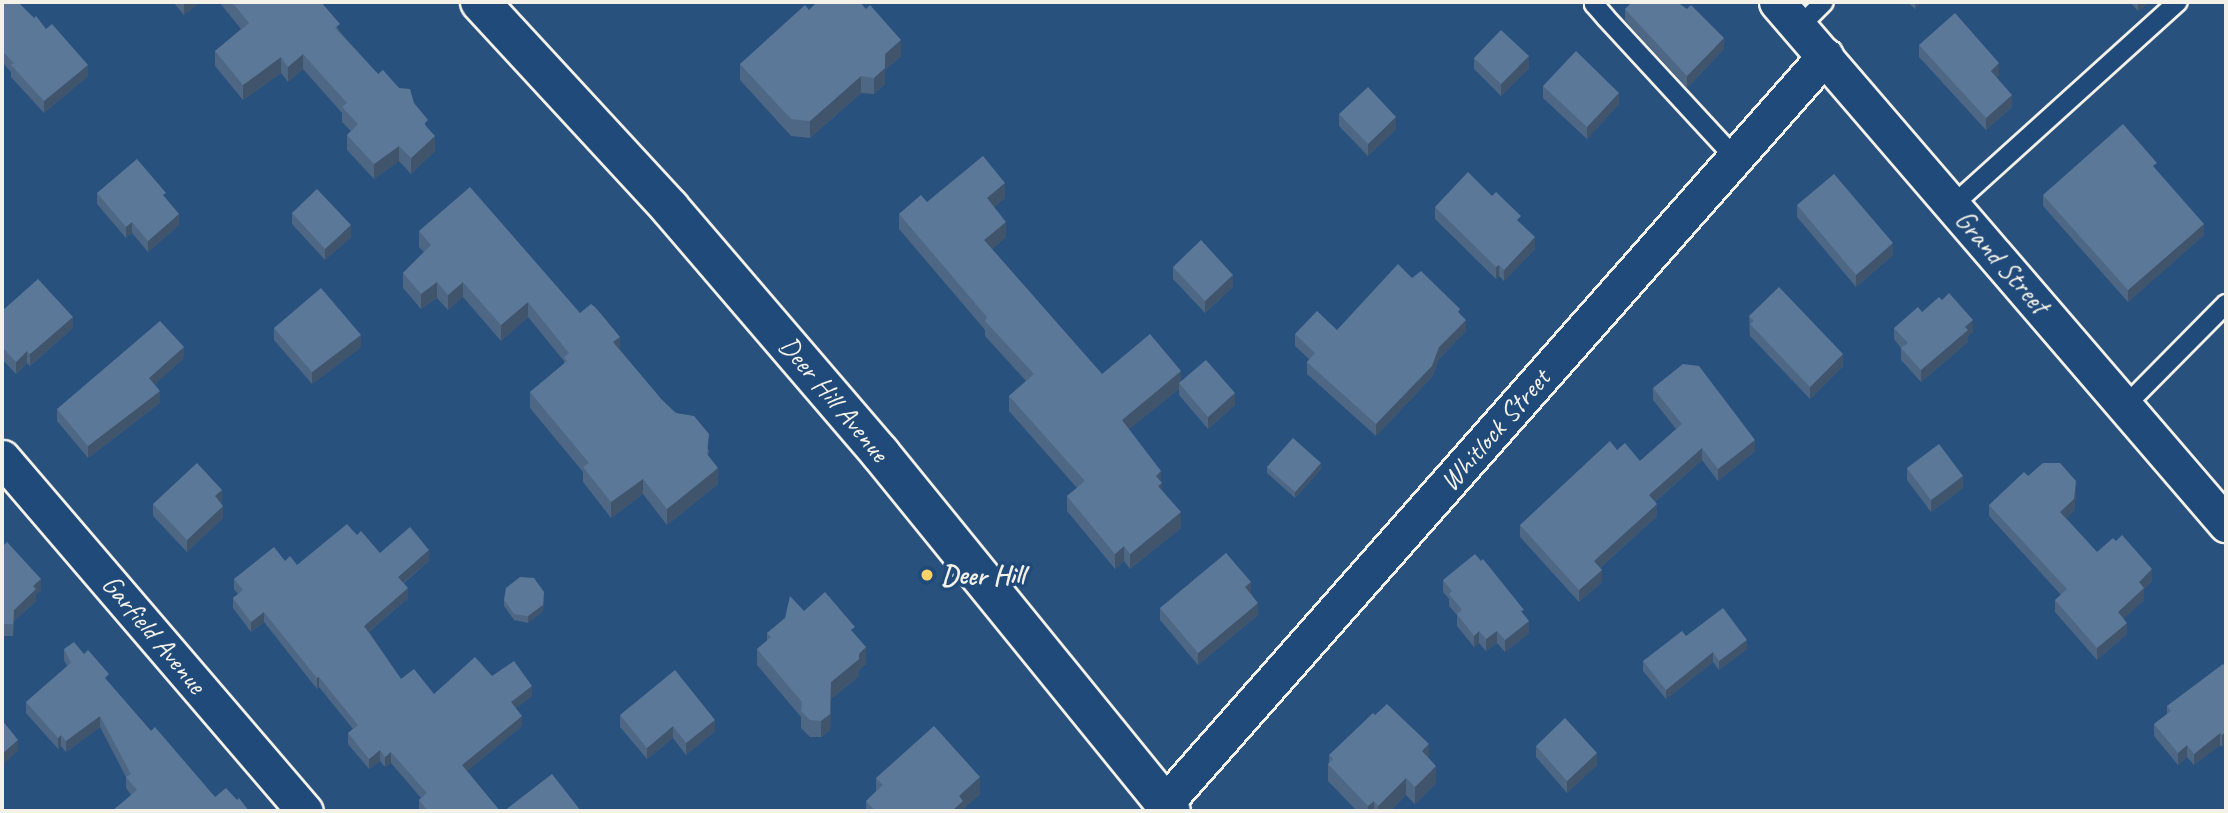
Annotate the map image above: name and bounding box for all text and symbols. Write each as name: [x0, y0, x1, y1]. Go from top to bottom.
street label: Grand Street: [1948, 203, 2056, 321]
street label: Deer Hill Avenue: [772, 329, 896, 469]
street label: Whitlock Street: [1433, 362, 1557, 498]
place label: Deer Hill: [941, 558, 1025, 592]
marker: Deer Hill: [919, 567, 935, 583]
street label: Garfield Avenue: [95, 568, 213, 700]

